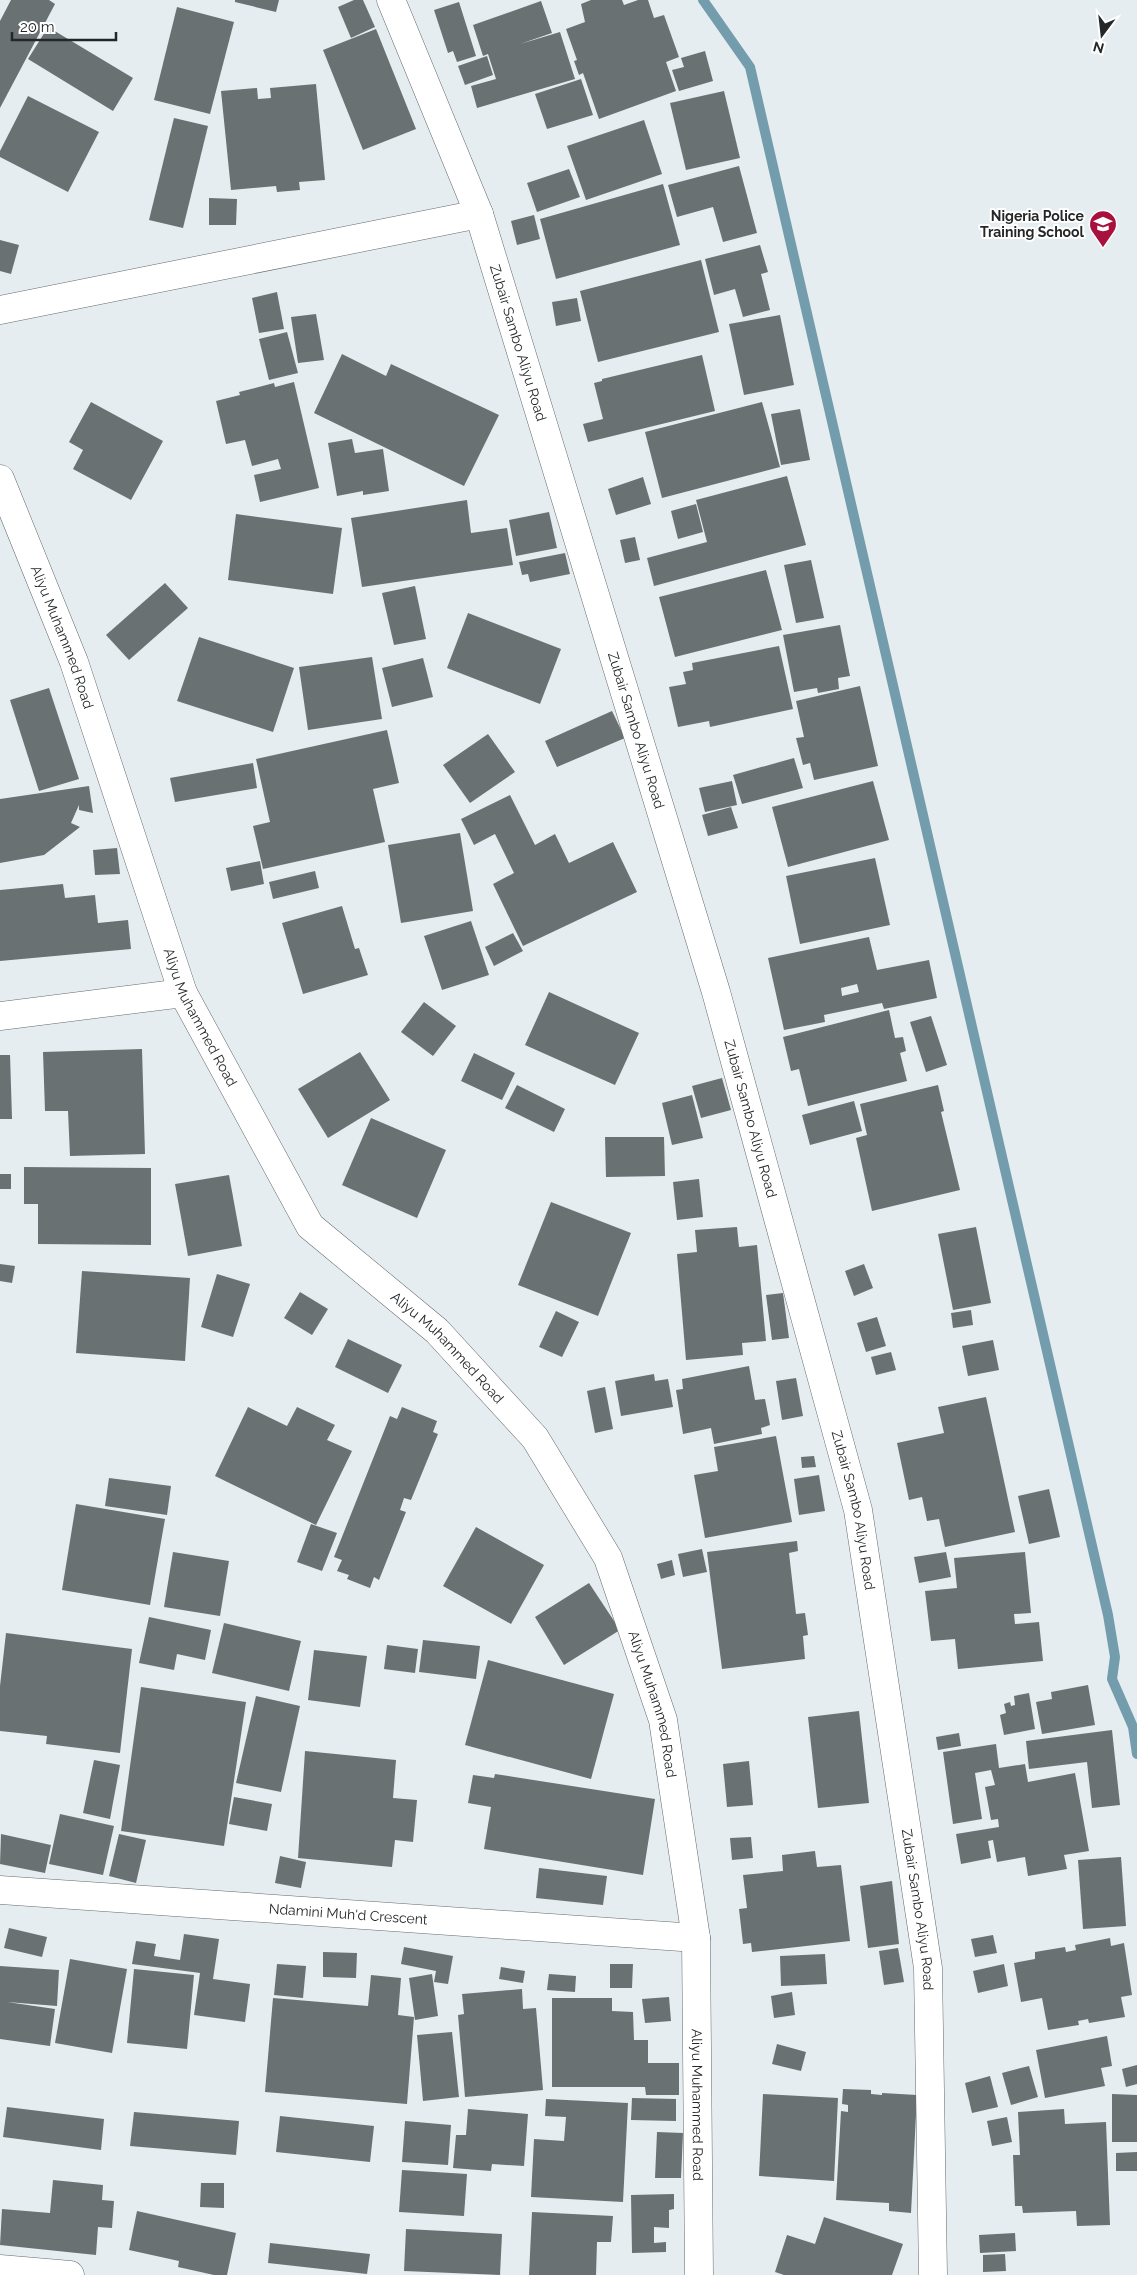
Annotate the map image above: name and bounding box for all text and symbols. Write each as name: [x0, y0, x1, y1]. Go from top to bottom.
scale bar: [12, 10, 116, 42]
north arrow: [1077, 10, 1127, 60]
text: 20 m: [20, 18, 55, 36]
text: N: [1091, 38, 1106, 57]
place label: Nigeria Police Training School: [980, 208, 1085, 240]
school or university icon: Nigeria Police Training School: [1088, 209, 1118, 248]
street label: Zubair Sambo Aliyu Road: [487, 262, 550, 423]
street label: Aliyu Muhammed Road: [28, 563, 97, 711]
street label: Zubair Sambo Aliyu Road: [605, 650, 668, 811]
street label: Aliyu Muhammed Road: [161, 946, 240, 1089]
street label: Zubair Sambo Aliyu Road: [721, 1038, 780, 1199]
street label: Aliyu Muhammed Road: [388, 1288, 507, 1406]
street label: Zubair Sambo Aliyu Road: [829, 1428, 878, 1591]
street label: Aliyu Muhammed Road: [625, 1629, 680, 1779]
street label: Zubair Sambo Aliyu Road: [899, 1828, 936, 1991]
street label: Ndamini Muh'd Crescent: [268, 1901, 428, 1927]
street label: Aliyu Muhammed Road: [689, 2029, 706, 2181]

